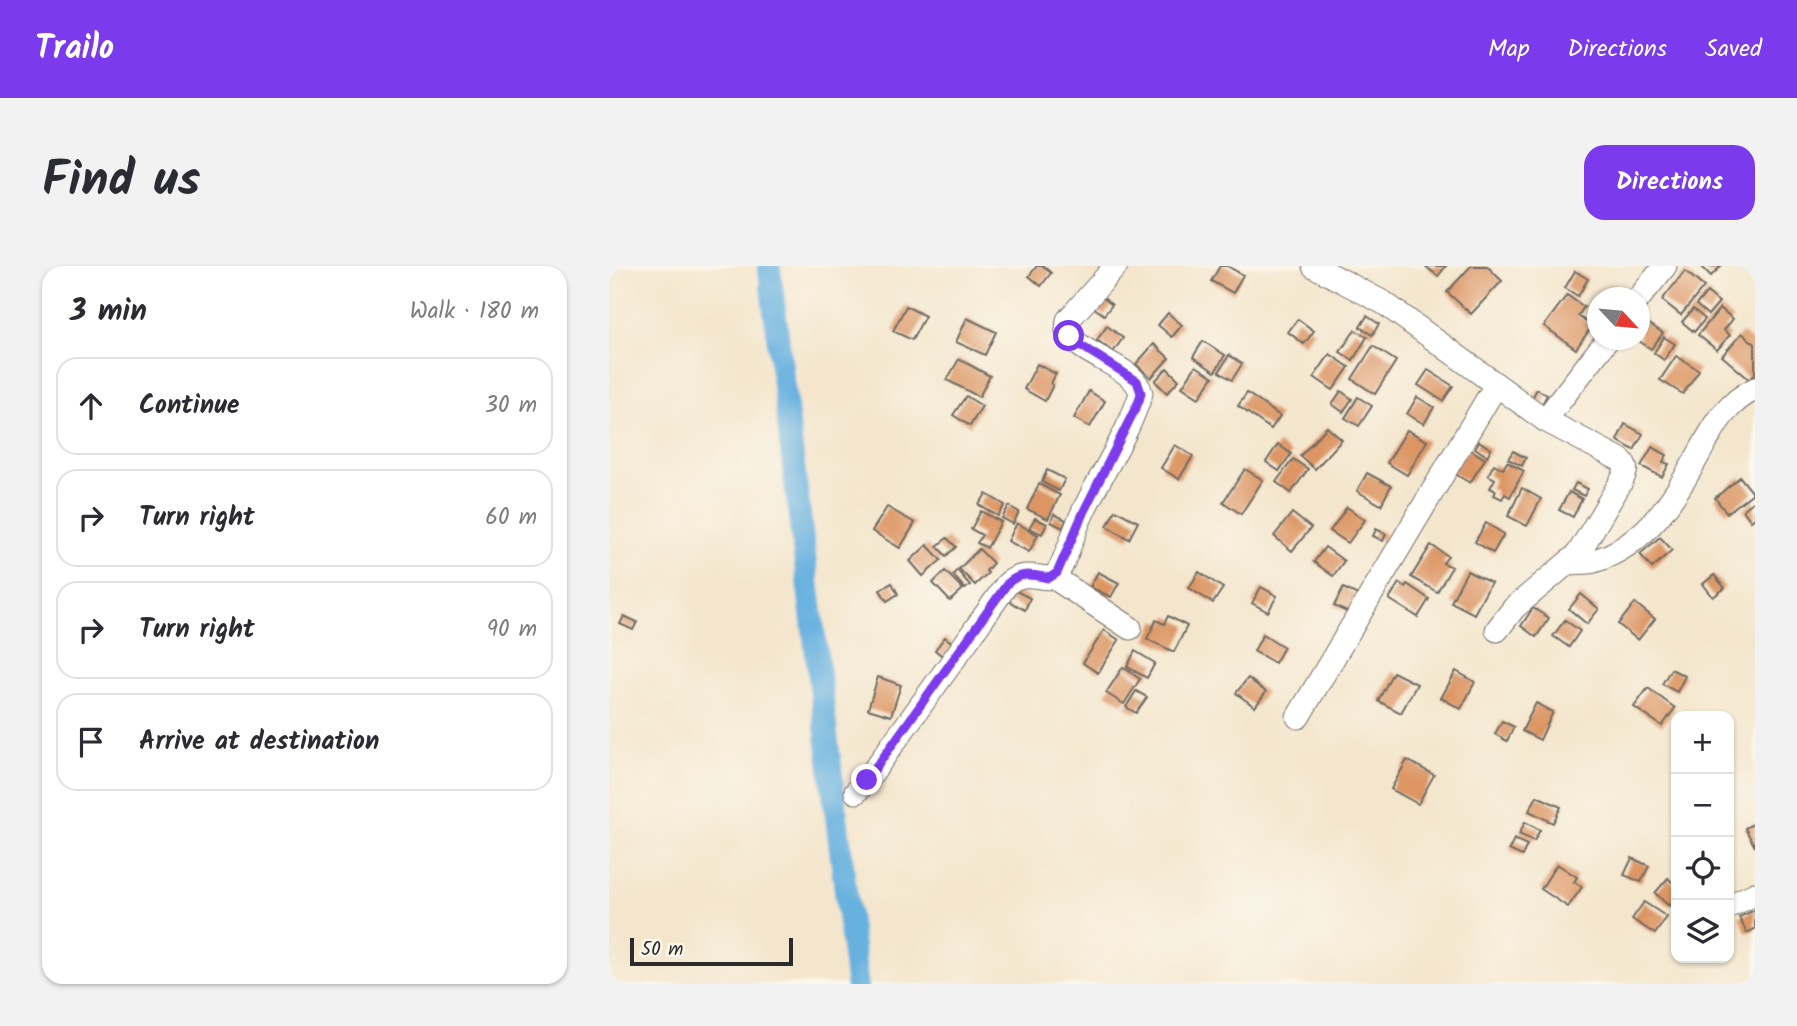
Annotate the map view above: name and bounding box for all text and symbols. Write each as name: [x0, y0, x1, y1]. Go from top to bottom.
text: Trailo: [35, 23, 114, 76]
text: Map: [1488, 30, 1530, 69]
text: Directions: [1568, 30, 1667, 69]
text: Saved: [1705, 30, 1762, 69]
text: Find us: [42, 143, 200, 221]
button: Directions: [1584, 145, 1755, 220]
north arrow: [1587, 287, 1650, 350]
text: 3 min: [70, 288, 147, 336]
text: Walk · 180 m: [410, 294, 539, 330]
route start: [1053, 320, 1084, 351]
text: Continue: [139, 385, 240, 427]
icon: ahead: [72, 387, 110, 425]
text: 30 m: [485, 388, 537, 424]
text: Turn right: [139, 497, 255, 539]
icon: right: [72, 499, 110, 537]
text: 60 m: [485, 500, 537, 536]
text: Turn right: [139, 609, 255, 651]
icon: right: [72, 611, 110, 649]
text: 90 m: [487, 612, 537, 648]
map controls: [1671, 711, 1734, 963]
button: +: [1671, 711, 1734, 774]
text: Arrive at destination: [139, 721, 379, 763]
icon: arrive: [72, 723, 110, 761]
route end: [851, 764, 882, 795]
button: −: [1671, 774, 1734, 837]
button: locate: [1671, 837, 1734, 900]
button: layers: [1671, 900, 1734, 963]
scale bar: [630, 935, 793, 967]
text: 50 m: [641, 935, 683, 965]

